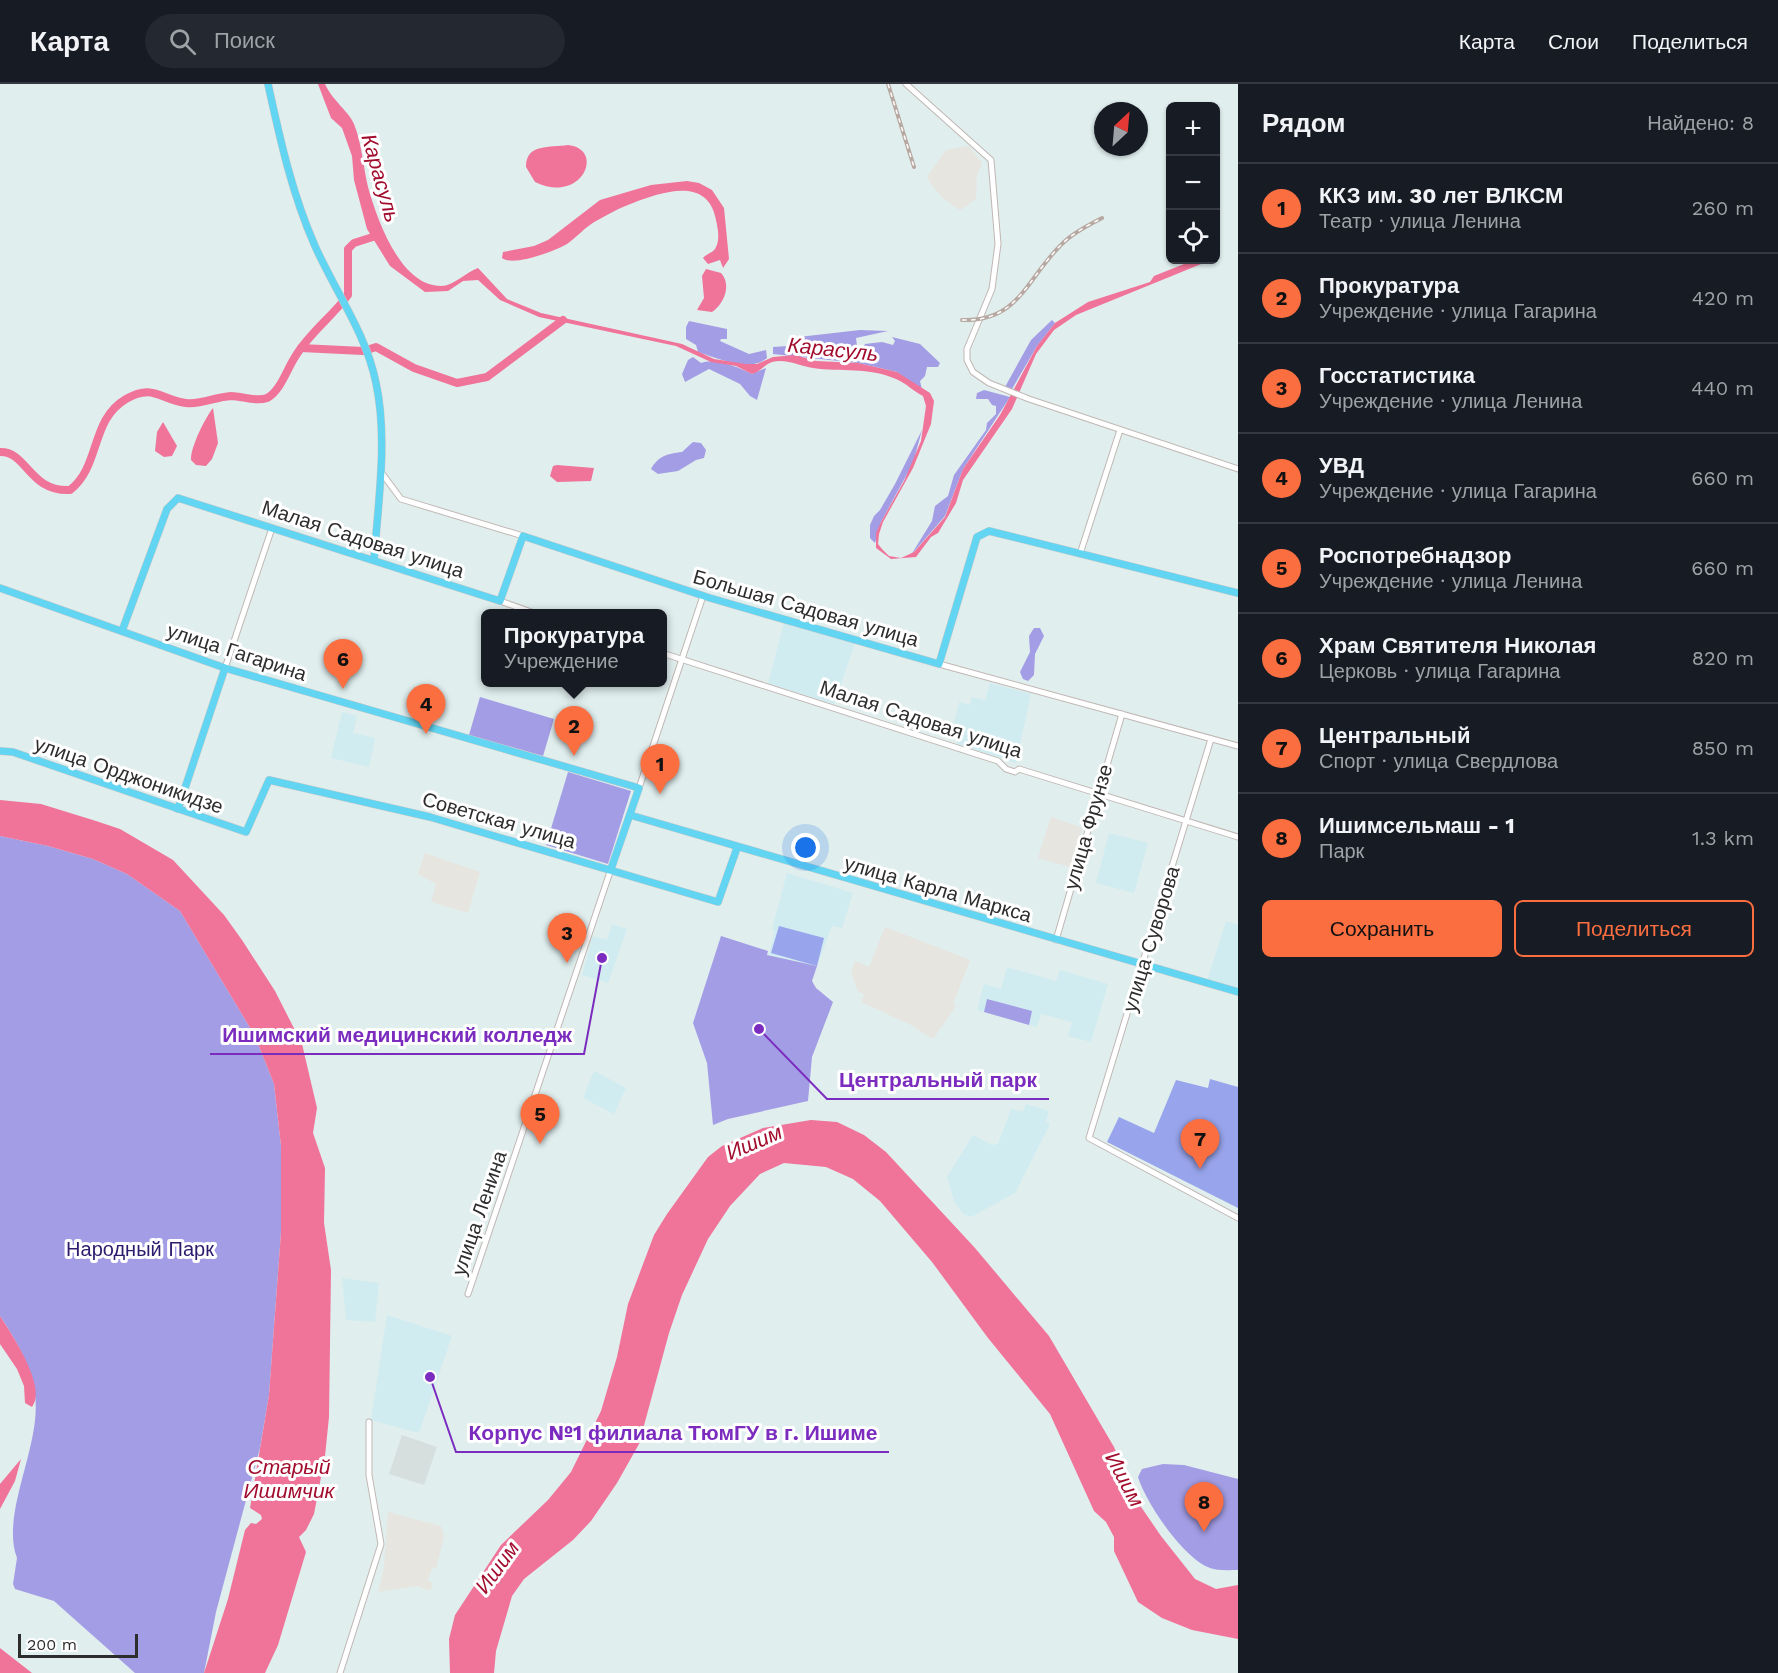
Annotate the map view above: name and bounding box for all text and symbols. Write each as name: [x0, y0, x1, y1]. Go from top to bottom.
search box: [145, 14, 565, 68]
text: Карта: [30, 25, 109, 58]
icon: search: [166, 25, 199, 58]
text: Поиск: [214, 28, 275, 53]
text: Карта: [1459, 29, 1515, 54]
text: Слои: [1548, 29, 1599, 54]
text: Поделиться: [1632, 29, 1748, 54]
north arrow: [1094, 102, 1148, 156]
map controls: [1166, 102, 1220, 264]
button: +: [1166, 102, 1220, 156]
text: Рядом: [1262, 108, 1345, 138]
text: Найдено: 8: [1647, 111, 1754, 135]
water label: Карасуль: [356, 131, 406, 225]
button: −: [1166, 156, 1220, 210]
text: ККЗ им. 30 лет ВЛКСМ: [1319, 183, 1563, 208]
text: 1: [1277, 196, 1286, 220]
text: 260 m: [1692, 196, 1754, 220]
text: Театр · улица Ленина: [1319, 209, 1521, 233]
button: locate: [1166, 210, 1220, 264]
text: Прокуратура: [1319, 273, 1459, 298]
text: 2: [1276, 286, 1287, 310]
text: 420 m: [1692, 286, 1754, 310]
text: Учреждение · улица Гагарина: [1319, 299, 1597, 323]
water label: Карасуль: [787, 332, 879, 366]
text: Госстатистика: [1319, 363, 1475, 388]
text: 3: [1276, 376, 1287, 400]
text: 440 m: [1691, 376, 1754, 400]
text: Учреждение · улица Ленина: [1319, 389, 1582, 413]
text: УВД: [1319, 453, 1364, 478]
text: 4: [1275, 466, 1288, 490]
text: 660 m: [1691, 466, 1754, 490]
text: Учреждение · улица Гагарина: [1319, 479, 1597, 503]
street label: Малая Садовая улица: [259, 495, 468, 583]
text: Роспотребнадзор: [1319, 543, 1511, 568]
text: 5: [1276, 556, 1287, 580]
text: 660 m: [1691, 556, 1754, 580]
street label: Большая Садовая улица: [690, 564, 922, 652]
text: Учреждение · улица Ленина: [1319, 569, 1582, 593]
popup: [481, 609, 667, 687]
street label: улица Гагарина: [164, 618, 311, 686]
text: Прокуратура: [504, 623, 644, 648]
text: Храм Святителя Николая: [1319, 633, 1596, 658]
pin: 6: [324, 640, 362, 689]
text: 6: [1275, 646, 1288, 670]
text: 820 m: [1692, 646, 1754, 670]
text: Учреждение: [504, 649, 619, 673]
text: Церковь · улица Гагарина: [1319, 659, 1560, 683]
street label: Малая Садовая улица: [817, 675, 1026, 763]
pin: 4: [406, 684, 446, 734]
pin: 2: [554, 706, 594, 756]
text: Центральный: [1319, 723, 1470, 748]
street label: улица Орджоникидзе: [31, 731, 227, 819]
text: 7: [1275, 736, 1288, 760]
text: 850 m: [1692, 736, 1754, 760]
pin: 1: [640, 744, 680, 794]
text: Спорт · улица Свердлова: [1319, 749, 1558, 773]
street label: улица Фрунзе: [1059, 762, 1117, 892]
street label: Советская улица: [420, 787, 579, 854]
text: Ишимсельмаш - 1: [1319, 813, 1515, 838]
text: 8: [1275, 826, 1288, 850]
text: 1.3 km: [1692, 826, 1754, 850]
your location: [791, 833, 820, 862]
text: Парк: [1319, 839, 1364, 863]
street label: улица Карла Маркса: [842, 851, 1035, 927]
street label: улица Суворова: [1117, 862, 1185, 1015]
button: Сохранить: [1262, 900, 1502, 957]
button: Поделиться: [1514, 900, 1754, 957]
pin: 3: [548, 914, 586, 963]
callout: Ишимский медицинский колледж: [210, 1015, 584, 1054]
text: Ишимский медицинский колледж: [222, 1022, 573, 1047]
callout: Центральный парк: [827, 1060, 1049, 1099]
text: Центральный парк: [839, 1067, 1038, 1092]
pin: 5: [520, 1094, 560, 1144]
water label: Ишим: [722, 1119, 786, 1165]
pin: 7: [1180, 1120, 1220, 1169]
street label: улица Ленина: [446, 1147, 512, 1279]
park label: Народный Парк: [66, 1237, 214, 1261]
callout: Корпус №1 филиала ТюмГУ в г. Ишиме: [456, 1413, 889, 1452]
text: Корпус №1 филиала ТюмГУ в г. Ишиме: [469, 1420, 877, 1445]
water label: Ишим: [1100, 1447, 1150, 1511]
water label: Старый Ишимчик: [244, 1454, 336, 1503]
pin: 8: [1184, 1482, 1224, 1532]
water label: Ишим: [470, 1536, 524, 1598]
scale bar: [18, 1631, 138, 1658]
text: 200 m: [27, 1635, 77, 1654]

